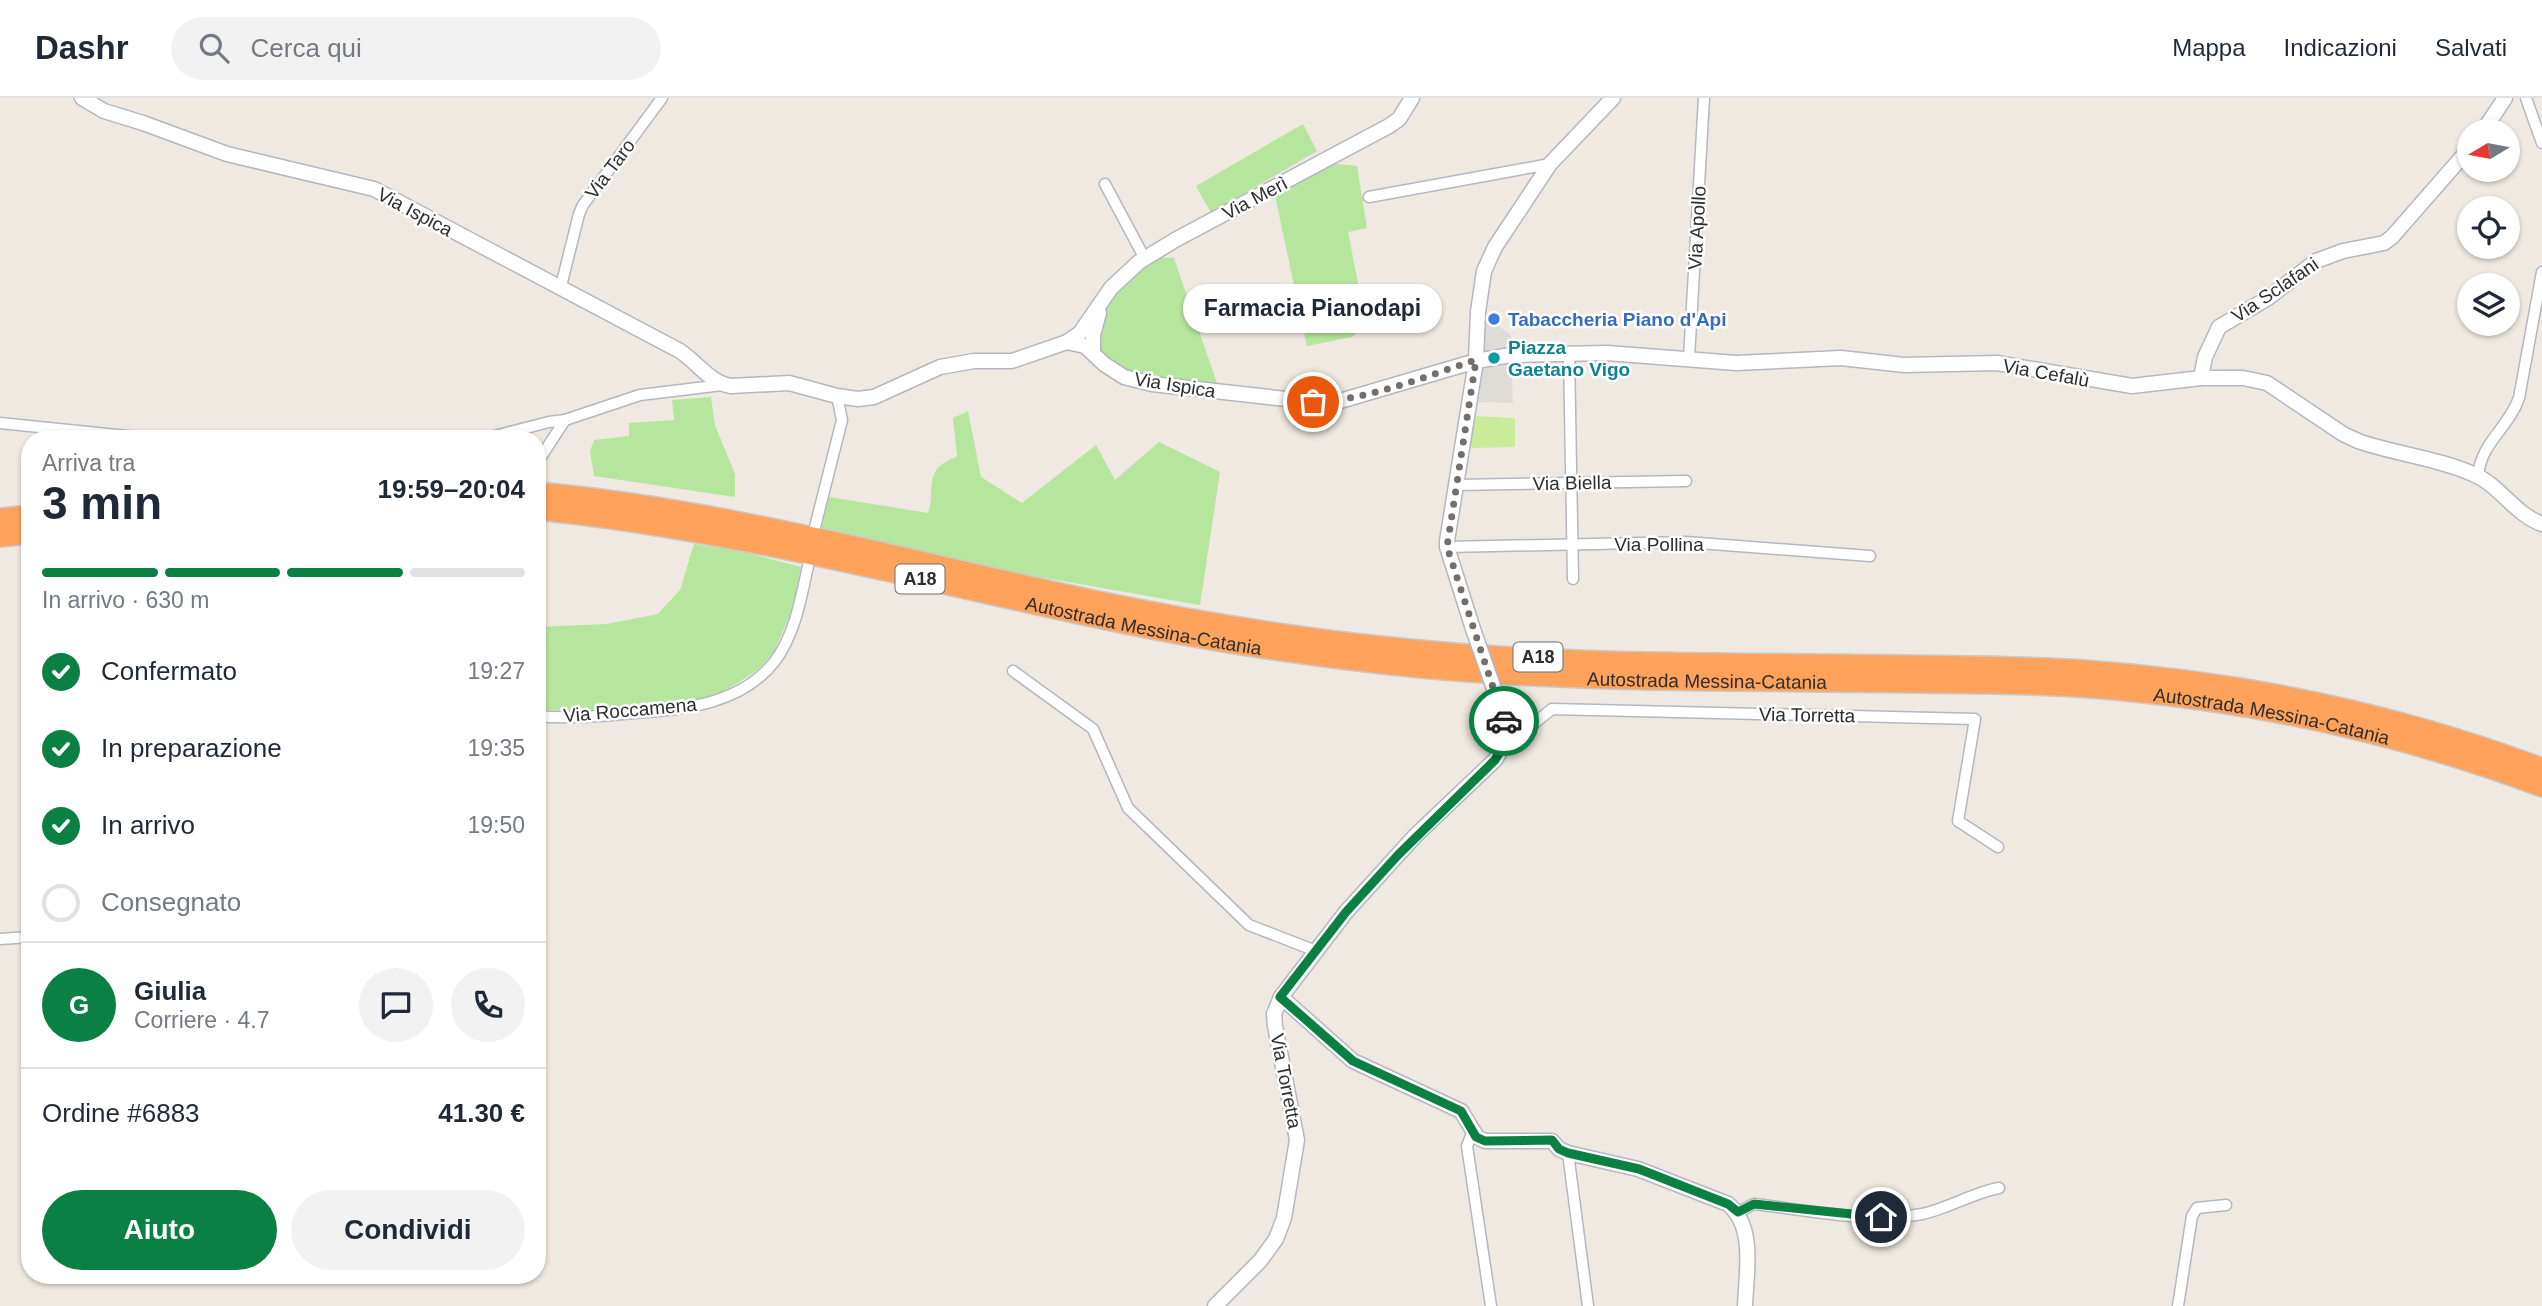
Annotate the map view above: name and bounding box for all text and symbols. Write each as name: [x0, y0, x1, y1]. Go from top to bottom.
search box: [171, 17, 661, 80]
text: Dashr: [35, 29, 129, 66]
icon: search: [195, 29, 233, 67]
text: Cerca qui: [251, 33, 362, 63]
text: Mappa: [2172, 34, 2246, 61]
text: Indicazioni: [2284, 34, 2397, 61]
text: Salvati: [2435, 34, 2507, 61]
north arrow: [2457, 119, 2520, 182]
map controls: [2457, 119, 2520, 336]
street label: Via Taro: [581, 135, 639, 203]
street label: Via Merì: [1219, 172, 1291, 224]
street label: Via Ispica: [374, 183, 457, 241]
street label: Via Apollo: [1684, 185, 1710, 271]
button: locate: [2457, 196, 2520, 259]
street label: Via Sclafani: [2228, 253, 2322, 327]
button: layers: [2457, 273, 2520, 336]
callout: Farmacia Pianodapi: [1184, 283, 1442, 332]
text: Farmacia Pianodapi: [1204, 295, 1421, 321]
place label: Tabaccheria Piano d'Api: [1508, 309, 1727, 330]
marker: Tabaccheria Piano d'Api: [1486, 311, 1502, 327]
place label: Piazza Gaetano Vigo: [1508, 337, 1630, 380]
marker: Piazza Gaetano Vigo: [1486, 350, 1502, 366]
street label: Via Cefalù: [2001, 355, 2091, 391]
street label: Via Ispica: [1133, 368, 1218, 402]
pin: [1283, 372, 1343, 432]
icon: bag: [1294, 383, 1332, 421]
text: Arriva tra: [42, 450, 135, 476]
street label: Via Biella: [1532, 472, 1612, 494]
text: 19:59–20:04: [378, 474, 525, 504]
text: 3 min: [42, 477, 162, 529]
street label: Via Pollina: [1614, 534, 1704, 555]
road number: A18: [895, 564, 944, 593]
text: In arrivo · 630 m: [42, 587, 209, 613]
street label: Autostrada Messina-Catania: [1024, 592, 1264, 659]
road number: A18: [1514, 642, 1562, 672]
icon: check: [42, 653, 80, 691]
text: Confermato: [101, 656, 237, 686]
text: 19:27: [467, 658, 525, 684]
street label: Autostrada Messina-Catania: [1587, 668, 1828, 692]
street label: Autostrada Messina-Catania: [2152, 684, 2392, 749]
courier: [1469, 686, 1539, 756]
street label: Via Roccamena: [562, 694, 698, 726]
icon: car: [1485, 702, 1523, 740]
street label: Via Torretta: [1759, 704, 1856, 726]
icon: check: [42, 730, 80, 768]
text: In preparazione: [101, 733, 282, 763]
text: 19:35: [467, 735, 525, 761]
icon: check: [42, 807, 80, 845]
text: In arrivo: [101, 810, 195, 840]
text: 19:50: [467, 812, 525, 838]
text: Consegnato: [101, 887, 241, 917]
button: chat: [359, 968, 433, 1042]
button: phone: [451, 968, 525, 1042]
text: Giulia: [134, 976, 206, 1006]
text: G: [69, 990, 89, 1020]
text: Corriere · 4.7: [134, 1007, 269, 1033]
street label: Via Torretta: [1266, 1032, 1306, 1131]
text: Ordine #6883: [42, 1098, 200, 1128]
text: 41.30 €: [438, 1098, 525, 1128]
pin: [1851, 1187, 1911, 1247]
button: Aiuto: [42, 1190, 277, 1270]
button: Condividi: [291, 1190, 525, 1270]
icon: home: [1862, 1198, 1900, 1236]

